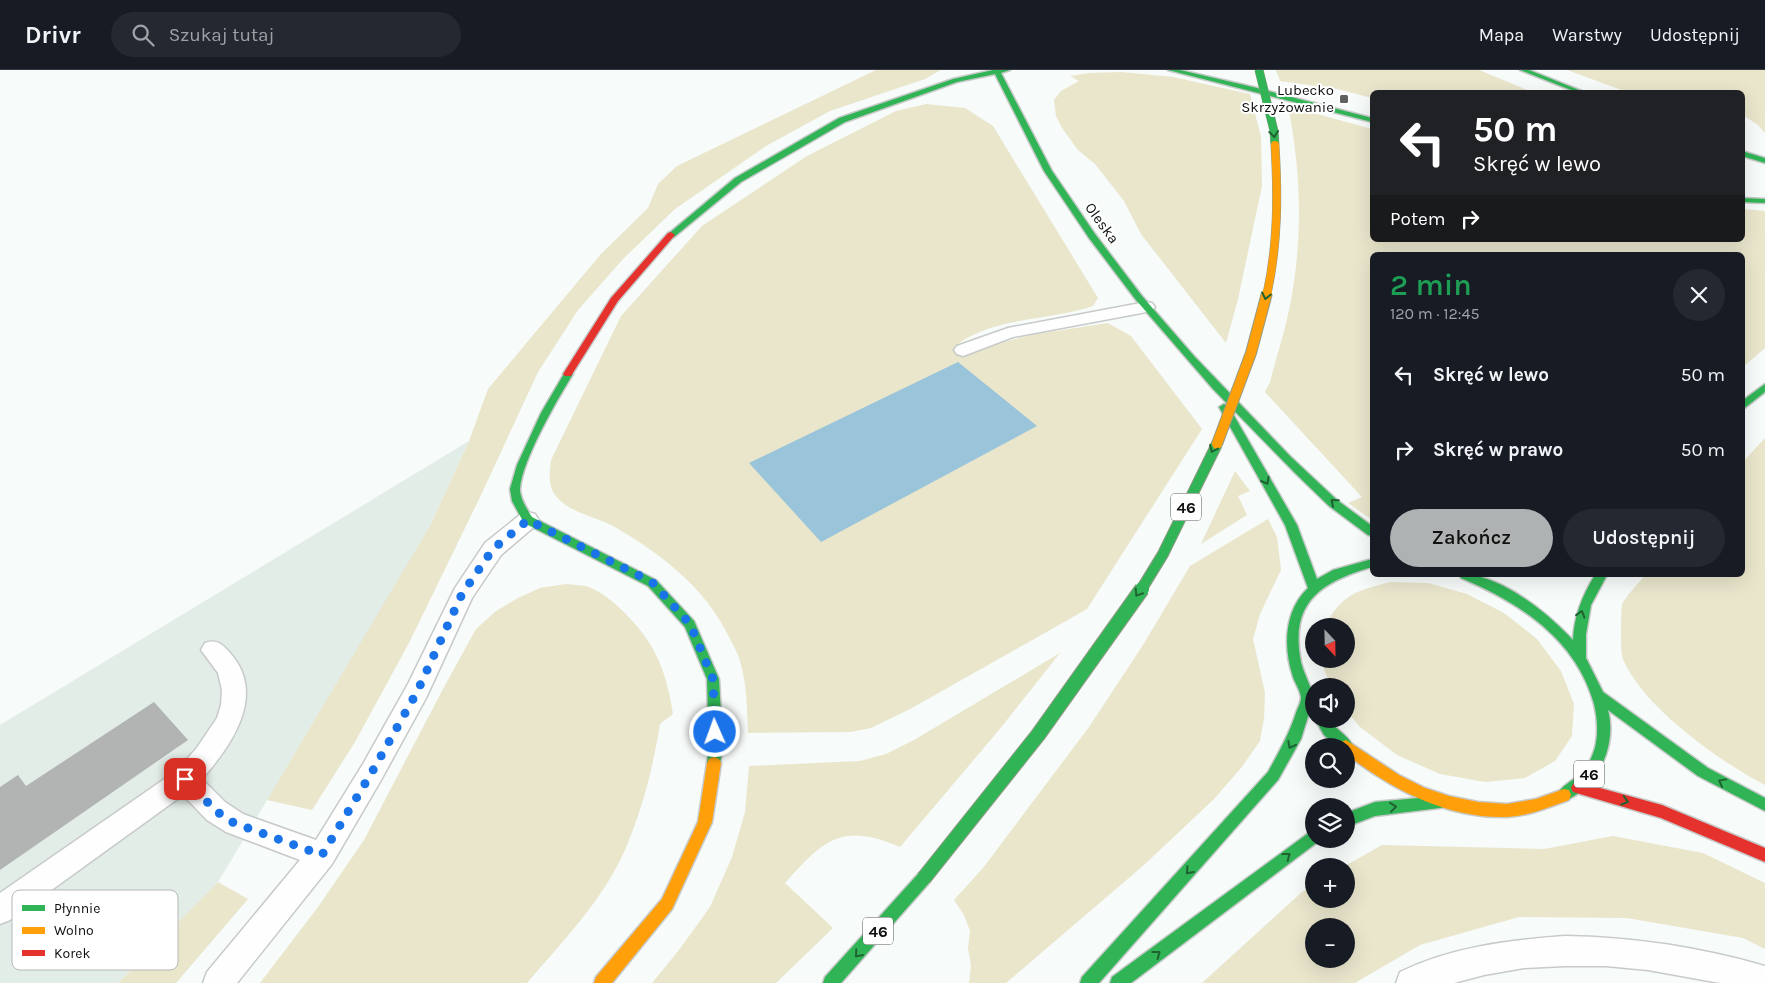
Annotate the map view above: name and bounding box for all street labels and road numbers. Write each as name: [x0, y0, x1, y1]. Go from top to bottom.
street label: Oleska: [1081, 199, 1123, 247]
road number: 46: [1171, 494, 1201, 521]
road number: 46: [1574, 761, 1604, 788]
road number: 46: [863, 918, 893, 944]

